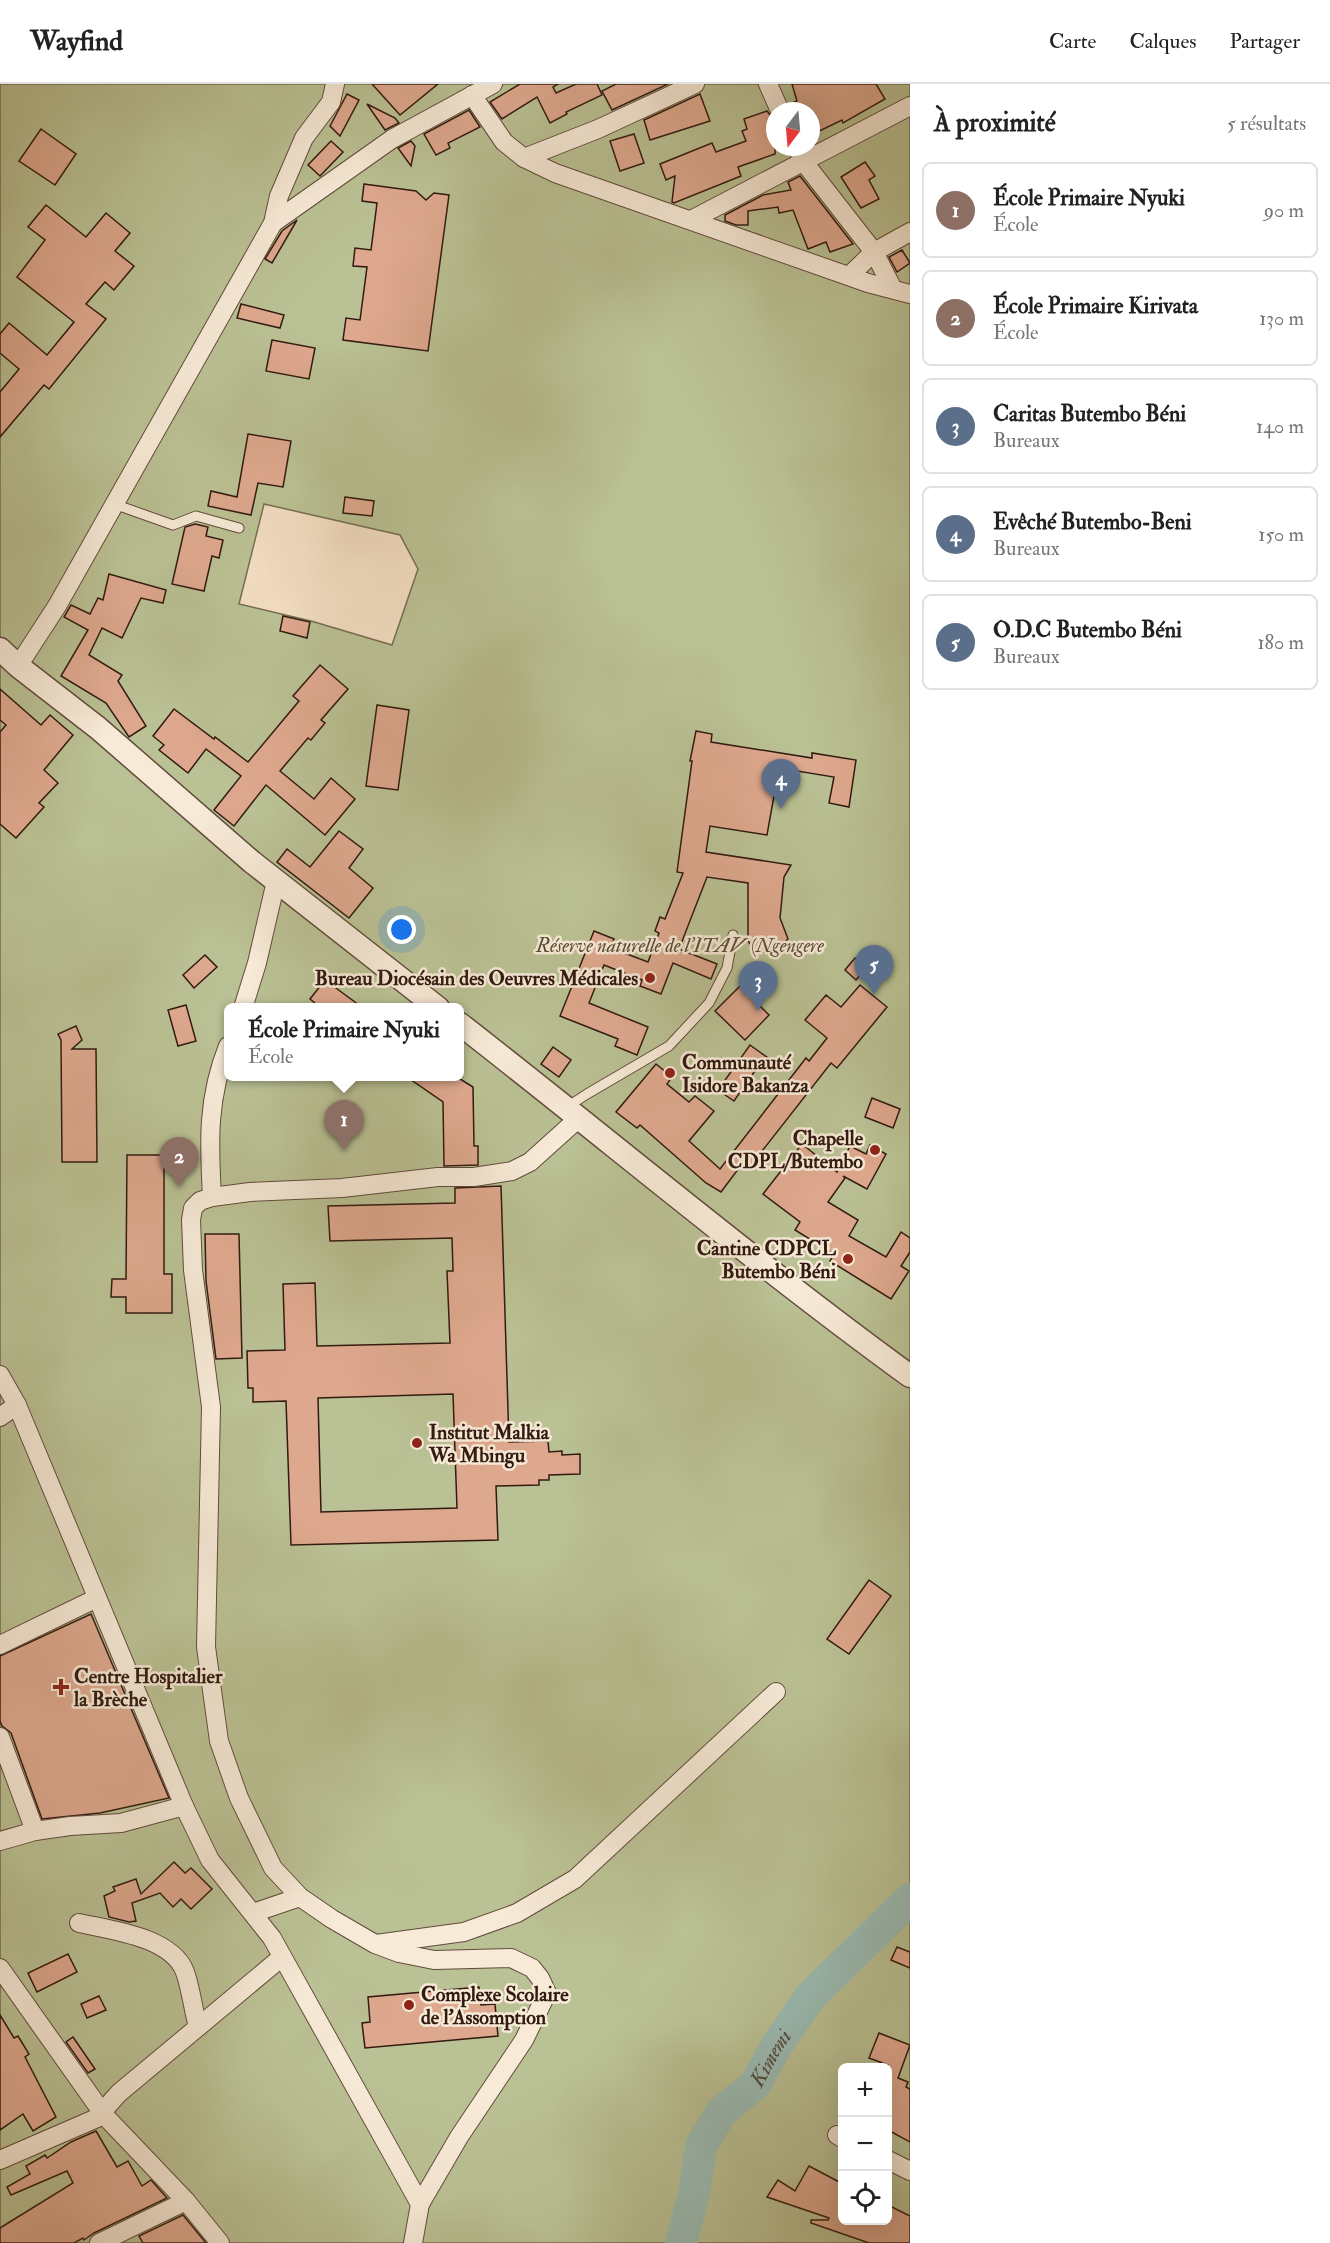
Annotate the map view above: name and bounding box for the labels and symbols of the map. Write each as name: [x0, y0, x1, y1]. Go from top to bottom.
north arrow: [766, 102, 820, 156]
pin: 4: [762, 760, 800, 809]
your location: [387, 915, 416, 944]
park label: Réserve naturelle de l'ITAV (Ngengere: [535, 933, 824, 958]
pin: 5: [854, 946, 894, 995]
pin: 3: [738, 962, 777, 1011]
place label: Bureau Diocésain des Oeuvres Médicales: [315, 966, 638, 991]
marker: Bureau Diocésain des Oeuvres Médicales: [643, 971, 657, 985]
place label: Communauté Isidore Bakanza: [682, 1050, 810, 1098]
marker: Communauté Isidore Bakanza: [663, 1066, 677, 1080]
pin: 1: [324, 1100, 364, 1150]
place label: Chapelle CDPL/Butembo: [728, 1126, 864, 1174]
pin: 2: [160, 1138, 198, 1187]
marker: Chapelle CDPL/Butembo: [868, 1143, 882, 1157]
place label: Cantine CDPCL Butembo Béni: [697, 1236, 837, 1284]
marker: Cantine CDPCL Butembo Béni: [841, 1252, 855, 1266]
place label: Institut Malkia Wa Mbingu: [428, 1420, 550, 1469]
marker: Institut Malkia Wa Mbingu: [410, 1436, 424, 1450]
place label: Centre Hospitalier la Brèche: [73, 1664, 223, 1712]
marker: Centre Hospitalier la Brèche: [52, 1678, 70, 1696]
place label: Complexe Scolaire de l'Assomption: [421, 1982, 569, 2031]
marker: Complexe Scolaire de l'Assomption: [402, 1998, 416, 2012]
water label: Kimemi: [743, 2024, 797, 2092]

